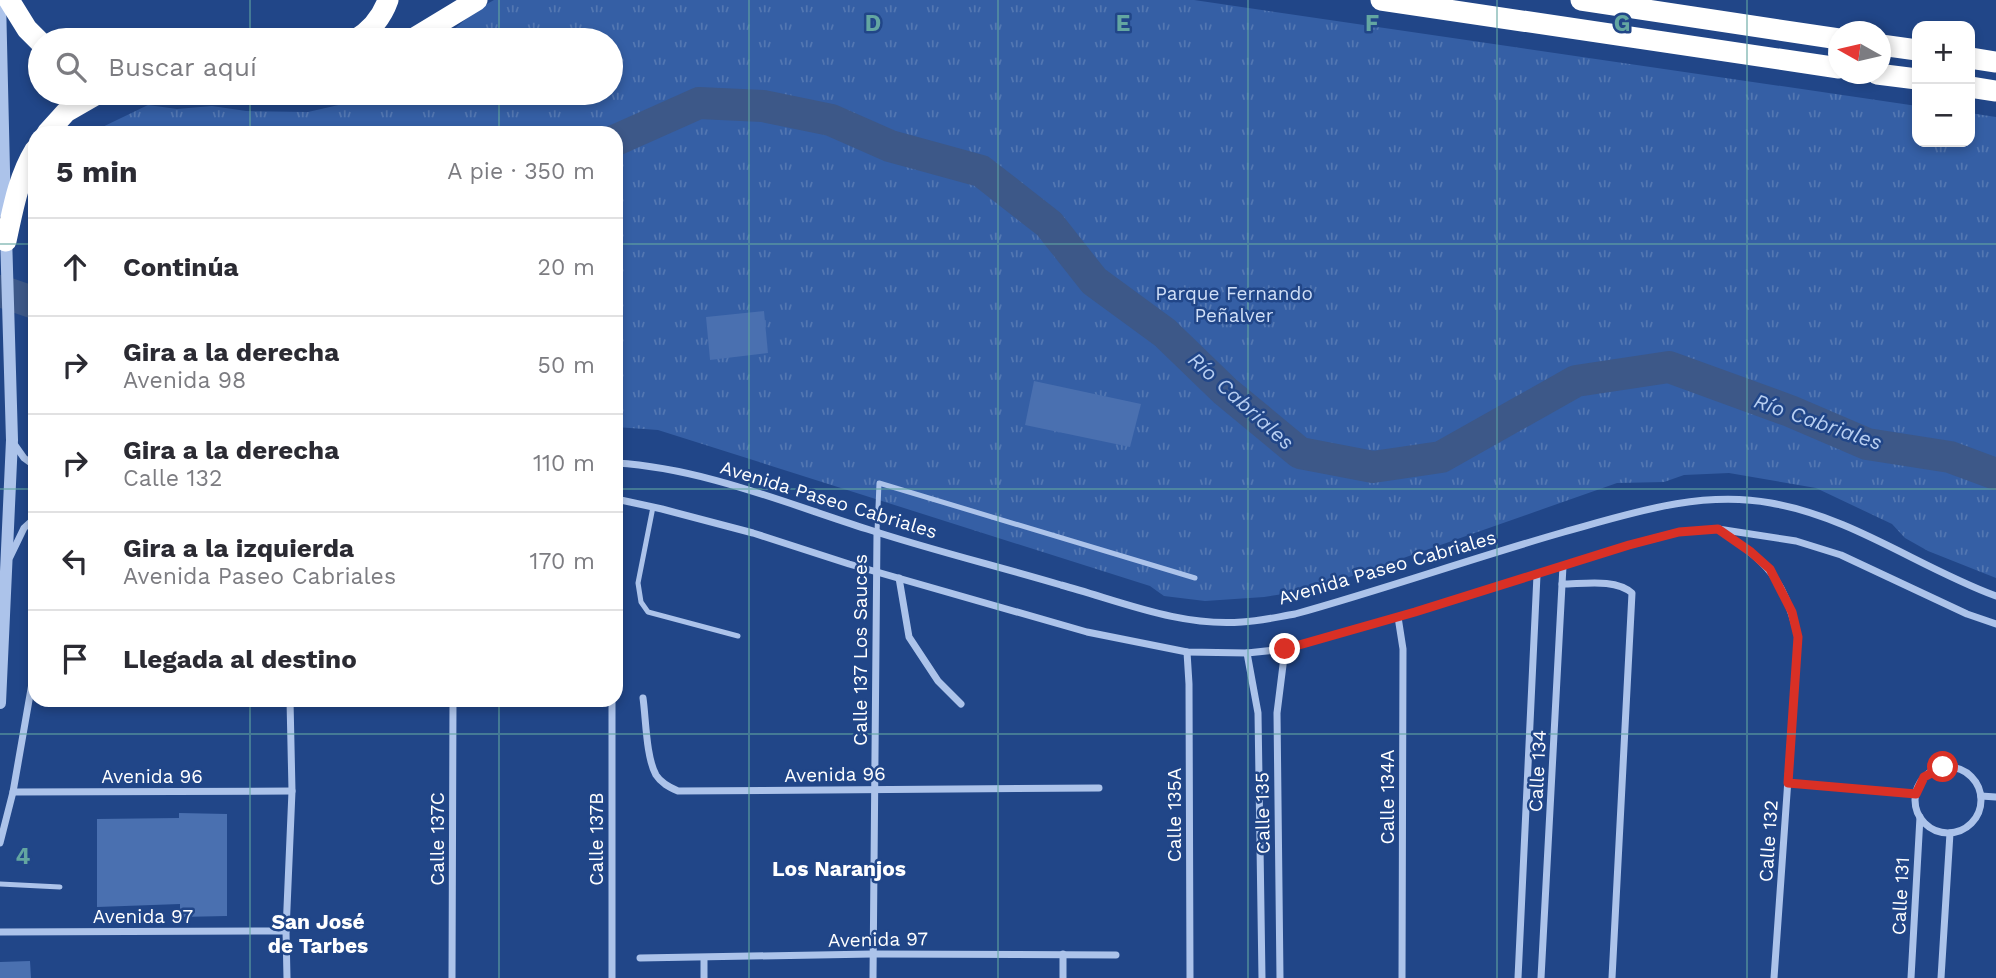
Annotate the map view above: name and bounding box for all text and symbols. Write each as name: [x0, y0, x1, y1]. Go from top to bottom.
text: D: [865, 10, 881, 37]
text: E: [1116, 10, 1130, 37]
text: F: [1365, 10, 1379, 37]
text: G: [1614, 10, 1630, 37]
north arrow: [1828, 21, 1891, 84]
map controls: [1912, 21, 1975, 147]
button: +: [1912, 21, 1975, 84]
search box: [28, 28, 623, 105]
icon: search: [52, 48, 90, 86]
text: Buscar aquí: [108, 52, 257, 82]
button: −: [1912, 84, 1975, 147]
text: 5 min: [56, 154, 138, 189]
text: A pie · 350 m: [447, 158, 595, 185]
icon: ahead: [56, 248, 94, 286]
text: Continúa: [123, 252, 239, 282]
text: 20 m: [538, 254, 595, 281]
park label: Parque Fernando Peñalver: [1155, 282, 1313, 327]
text: Gira a la derecha: [123, 337, 339, 367]
icon: right: [56, 346, 94, 384]
water label: Río Cabriales: [1183, 347, 1300, 455]
text: 50 m: [538, 352, 595, 379]
text: Avenida 98: [123, 367, 246, 394]
water label: Río Cabriales: [1751, 388, 1886, 455]
text: Gira a la derecha: [123, 435, 339, 465]
icon: right: [56, 444, 94, 482]
text: 110 m: [533, 450, 595, 477]
street label: Avenida Paseo Cabriales: [718, 456, 940, 543]
text: Calle 132: [123, 465, 222, 492]
street label: Avenida Paseo Cabriales: [1276, 525, 1499, 610]
text: Gira a la izquierda: [123, 533, 354, 563]
icon: left: [56, 542, 94, 580]
text: 170 m: [530, 548, 595, 575]
street label: Calle 137 Los Sauces: [849, 554, 872, 746]
text: Avenida Paseo Cabriales: [123, 563, 396, 590]
route end: [1269, 633, 1300, 664]
icon: arrive: [56, 640, 94, 678]
text: Llegada al destino: [123, 644, 357, 674]
street label: Calle 134: [1524, 729, 1551, 813]
street label: Calle 134A: [1376, 749, 1399, 845]
route start: [1927, 751, 1958, 782]
street label: Avenida 96: [784, 762, 886, 787]
street label: Avenida 96: [101, 765, 203, 788]
street label: Calle 135A: [1163, 767, 1186, 862]
street label: Calle 135: [1250, 772, 1275, 854]
street label: Calle 137C: [426, 792, 449, 886]
street label: Calle 137B: [585, 792, 608, 886]
street label: Calle 132: [1754, 799, 1783, 883]
text: 4: [16, 843, 31, 870]
district label: Los Naranjos: [772, 856, 906, 881]
street label: Calle 131: [1887, 856, 1914, 936]
street label: Avenida 97: [93, 905, 193, 928]
district label: San José de Tarbes: [268, 909, 368, 958]
street label: Avenida 97: [828, 927, 928, 952]

